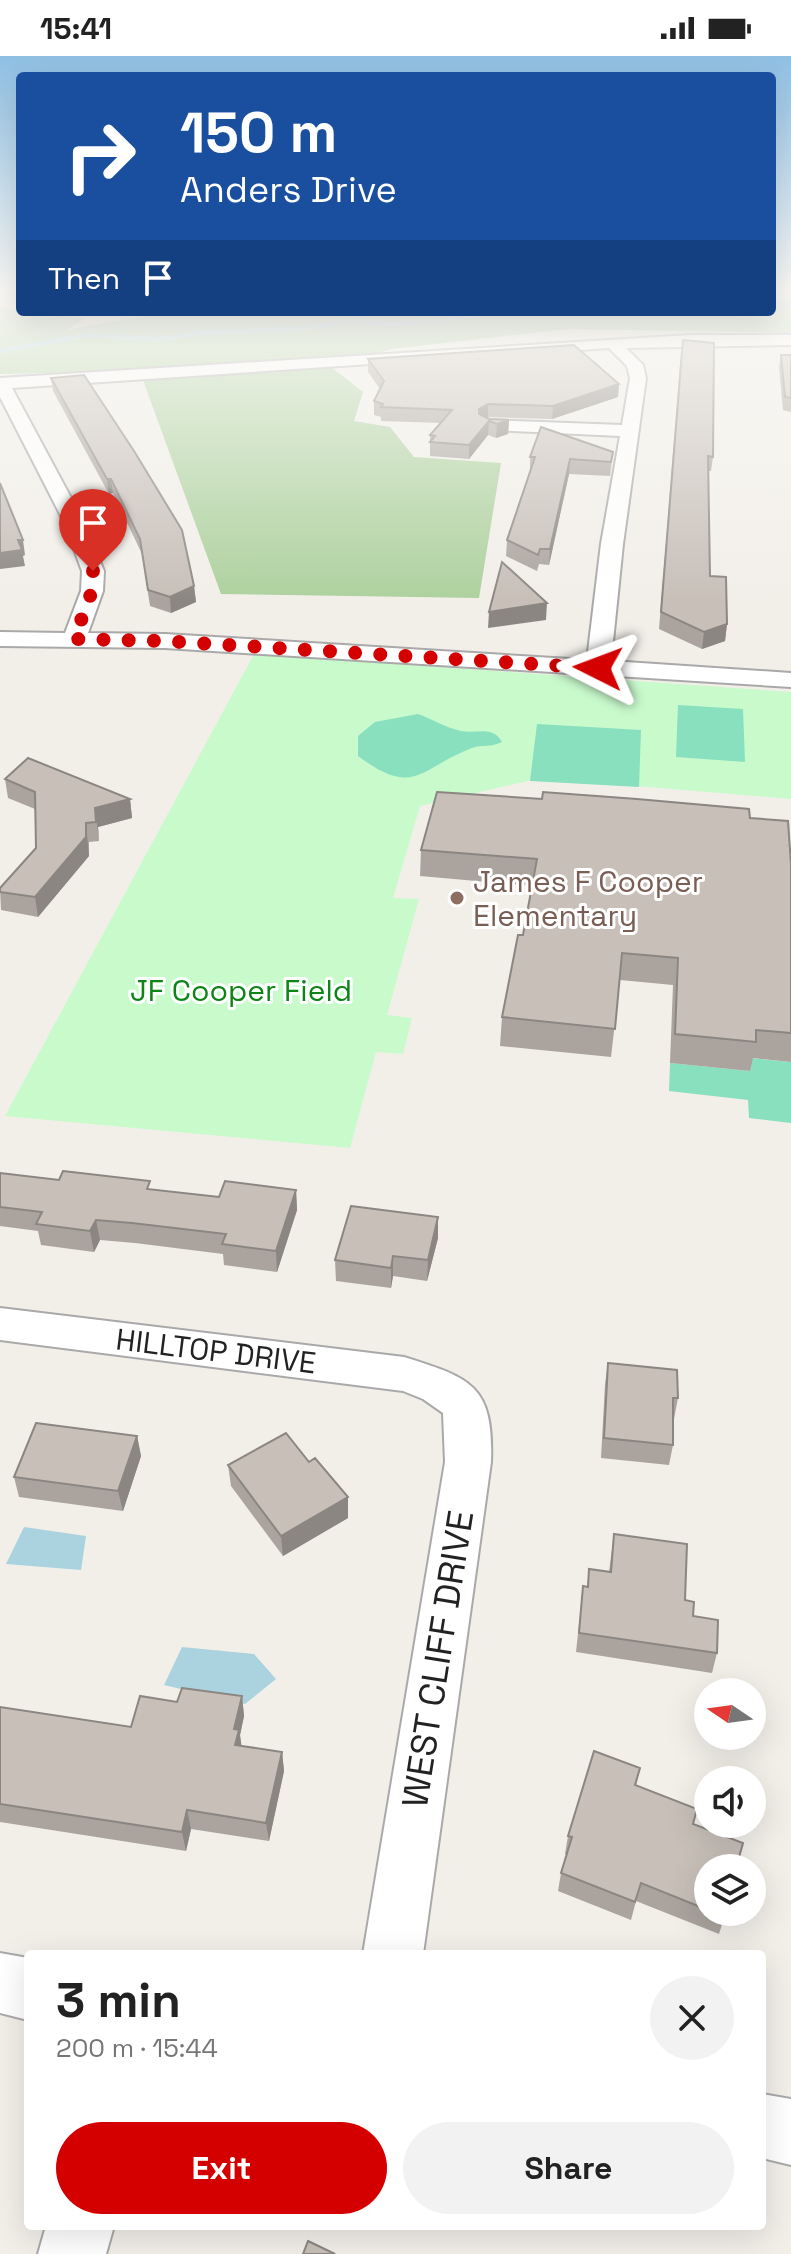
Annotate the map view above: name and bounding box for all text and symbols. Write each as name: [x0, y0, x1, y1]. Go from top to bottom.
text: 15:41: [40, 9, 112, 48]
text: 150 m: [180, 97, 337, 168]
icon: right: [48, 104, 152, 208]
text: Anders Drive: [180, 167, 397, 213]
icon: arrive: [136, 256, 180, 300]
text: Then: [48, 259, 120, 298]
pin: [59, 489, 127, 571]
icon: arrive: [71, 501, 115, 545]
position arrow: [556, 626, 640, 710]
place label: James F Cooper Elementary: [473, 862, 703, 935]
marker: James F Cooper Elementary: [448, 889, 466, 907]
park label: JF Cooper Field: [130, 971, 352, 1010]
street label: HILLTOP DRIVE: [114, 1319, 318, 1383]
street label: WEST CLIFF DRIVE: [392, 1507, 484, 1811]
north arrow: [694, 1678, 766, 1750]
map controls: [694, 1678, 766, 1926]
button: sound: [694, 1766, 766, 1838]
button: layers: [694, 1854, 766, 1926]
text: 3 min: [56, 1970, 181, 2031]
button: close: [650, 1976, 734, 2060]
text: 200 m · 15:44: [56, 2031, 218, 2065]
button: Exit: [56, 2122, 387, 2214]
button: Share: [403, 2122, 734, 2214]

